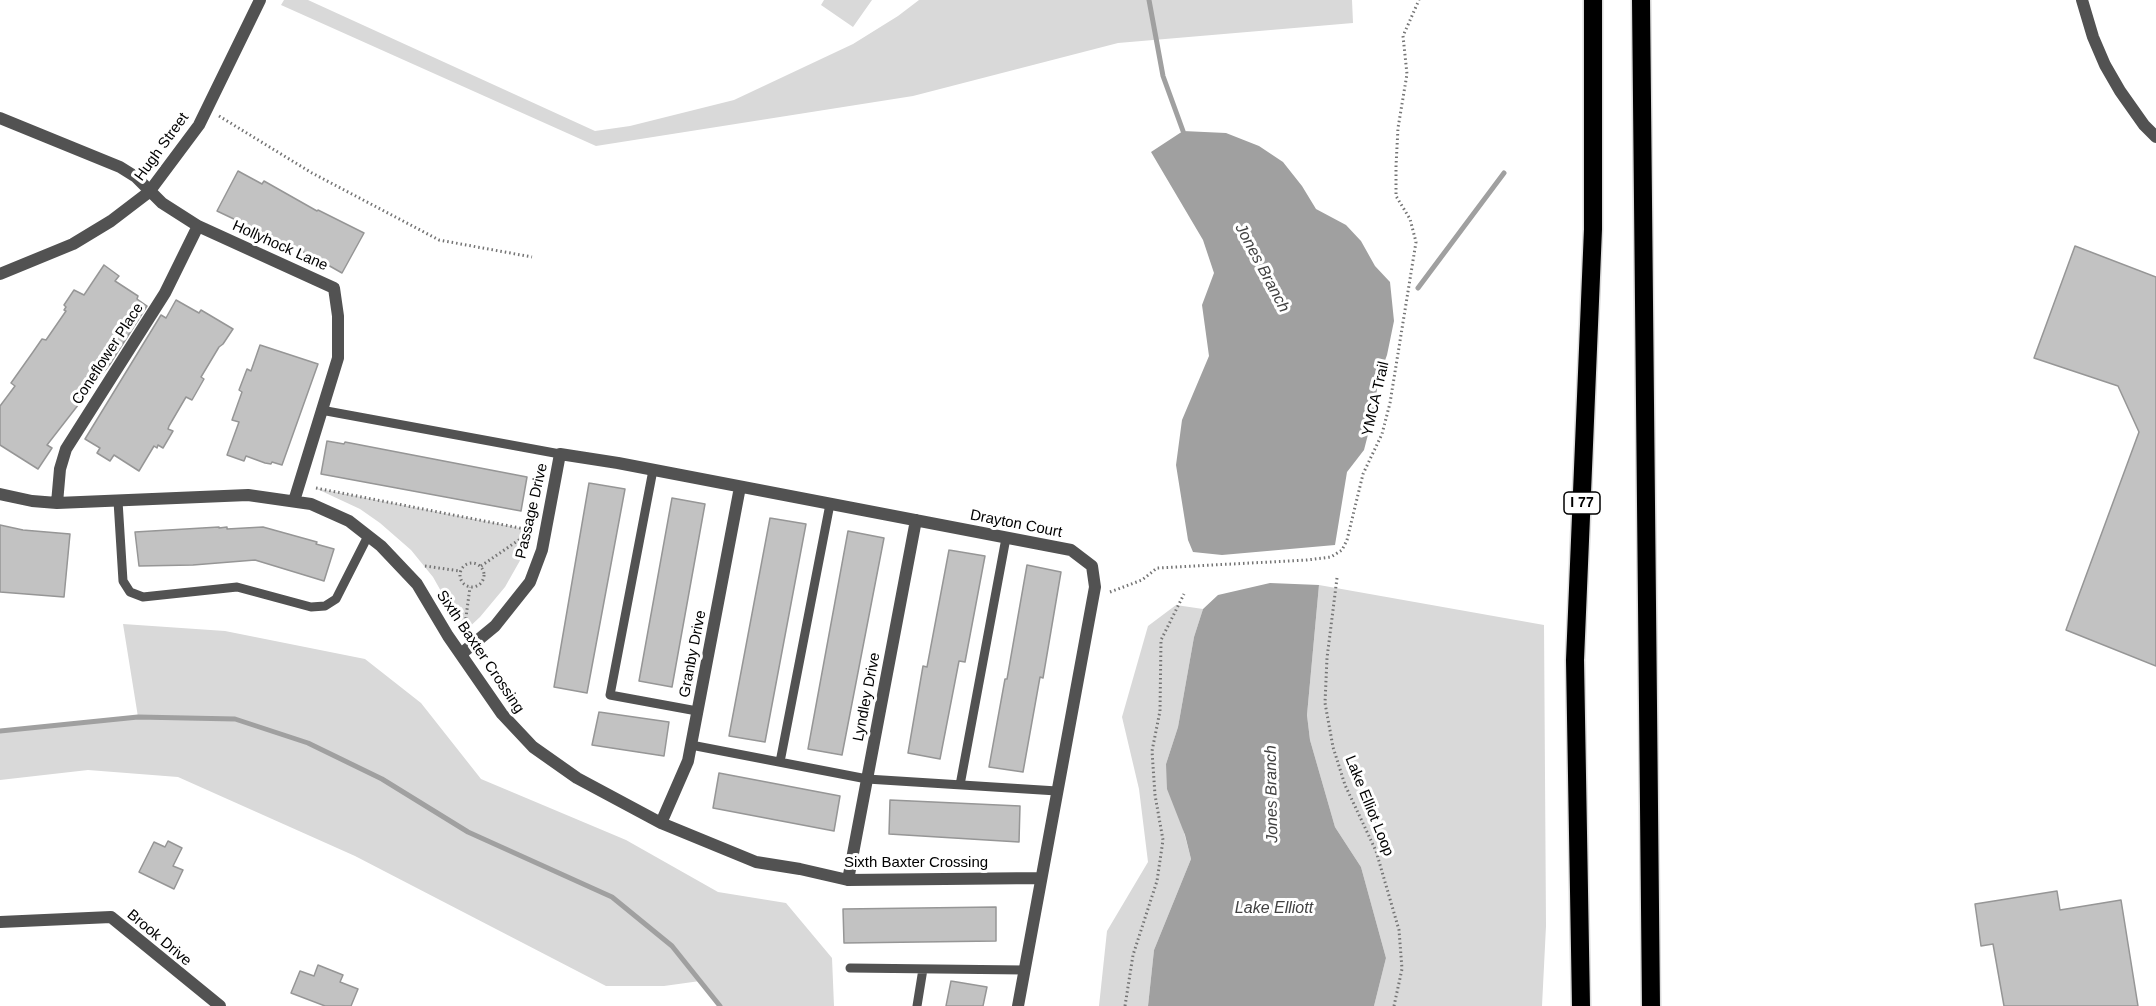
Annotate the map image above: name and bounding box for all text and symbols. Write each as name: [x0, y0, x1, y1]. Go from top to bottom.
street label: Hugh Street: [131, 109, 193, 185]
street label: Hollyhock Lane: [229, 217, 331, 275]
water label: Jones Branch: [1231, 220, 1293, 316]
street label: Coneflower Place: [68, 300, 148, 408]
street label: YMCA Trail: [1359, 360, 1393, 438]
street label: Passage Drive: [512, 461, 552, 561]
road number: I 77: [1564, 492, 1600, 514]
street label: Drayton Court: [968, 506, 1064, 542]
street label: Sixth Baxter Crossing: [432, 587, 528, 717]
street label: Granby Drive: [676, 609, 710, 699]
street label: Lyndley Drive: [850, 651, 884, 743]
water label: Jones Branch: [1262, 745, 1282, 843]
street label: Lake Elliot Loop: [1341, 753, 1397, 859]
street label: Sixth Baxter Crossing: [844, 854, 988, 872]
water label: Lake Elliott: [1235, 899, 1313, 919]
street label: Brook Drive: [123, 906, 195, 970]

